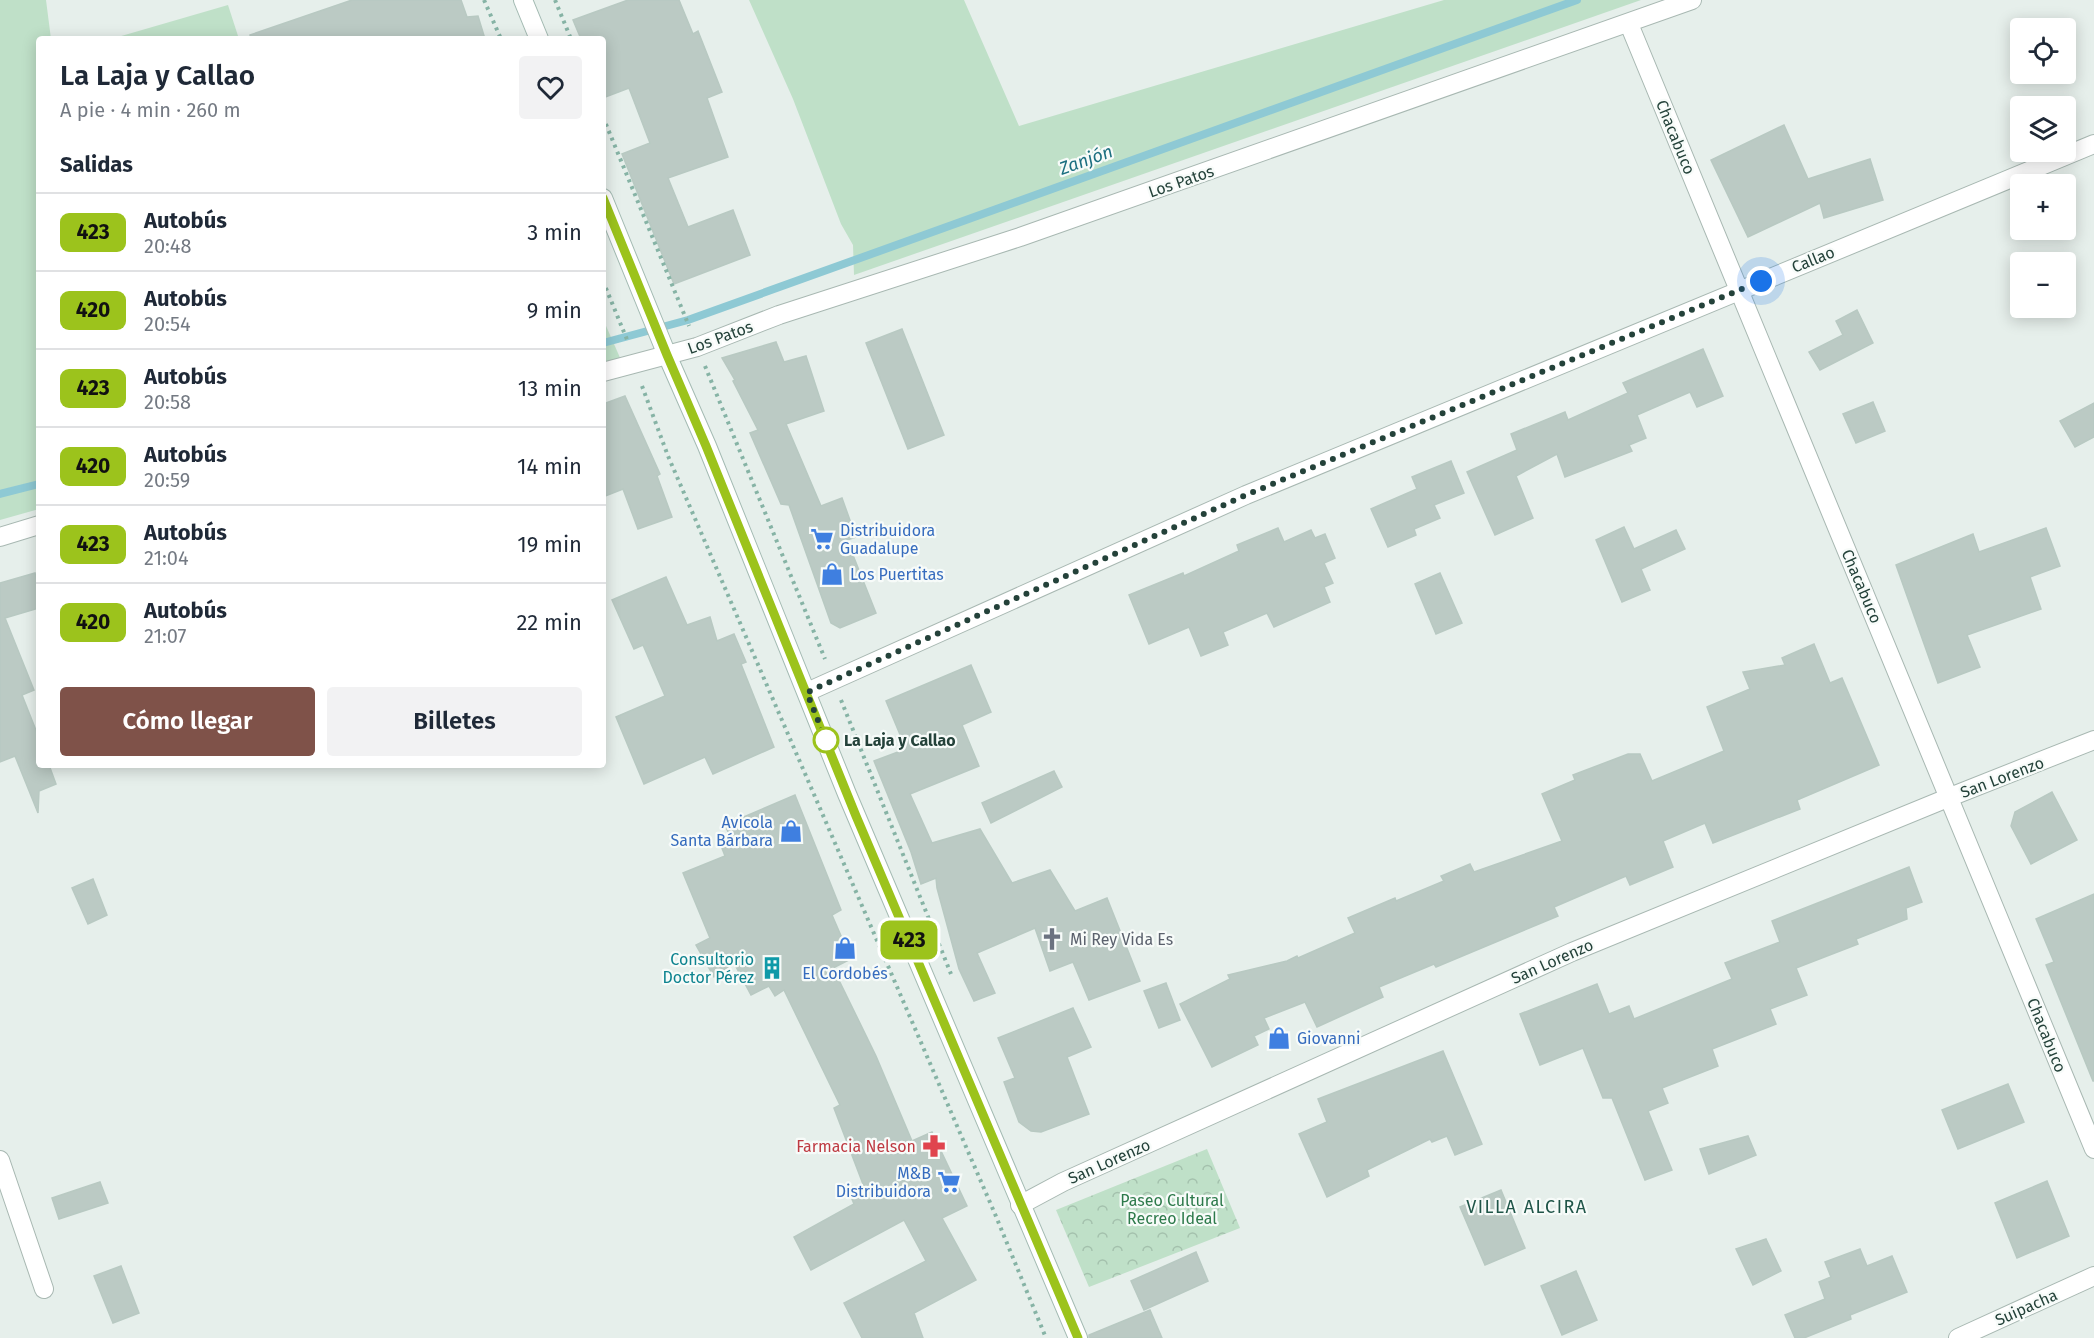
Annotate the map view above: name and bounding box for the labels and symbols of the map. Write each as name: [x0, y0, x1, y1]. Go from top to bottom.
street label: Chacabuco: [1652, 97, 1699, 177]
water label: Zanjón: [1055, 140, 1116, 180]
street label: Los Patos: [1146, 161, 1216, 202]
street label: Callao: [1789, 242, 1837, 277]
your location: [1746, 266, 1776, 296]
street label: Los Patos: [685, 317, 755, 358]
place label: Distribuidora Guadalupe: [840, 521, 935, 558]
supermarket icon: Distribuidora Guadalupe: [809, 526, 835, 552]
street label: Chacabuco: [1837, 546, 1886, 626]
shop icon: Los Puertitas: [819, 561, 845, 587]
place label: Los Puertitas: [850, 565, 944, 584]
marker: La Laja y Callao: [813, 727, 839, 753]
place label: La Laja y Callao: [844, 731, 956, 750]
street label: San Lorenzo: [1958, 753, 2047, 802]
place label: Avicola Santa Bárbara: [671, 813, 773, 850]
shop icon: Avicola Santa Bárbara: [778, 818, 804, 844]
line badge: 423: [874, 920, 944, 960]
church icon: Mi Rey Vida Es: [1039, 926, 1065, 952]
place label: Mi Rey Vida Es: [1070, 930, 1173, 949]
shop icon: El Cordobés: [832, 935, 858, 961]
street label: San Lorenzo: [1508, 935, 1596, 988]
place label: Consultorio Doctor Pérez: [663, 950, 754, 987]
building icon: Consultorio Doctor Pérez: [759, 955, 785, 981]
place label: El Cordobés: [802, 964, 888, 983]
street label: Chacabuco: [2023, 995, 2070, 1075]
shop icon: Giovanni: [1266, 1025, 1292, 1051]
place label: Giovanni: [1297, 1029, 1360, 1048]
pharmacy icon: Farmacia Nelson: [921, 1133, 947, 1159]
street label: San Lorenzo: [1065, 1135, 1153, 1188]
place label: Farmacia Nelson: [796, 1137, 916, 1156]
place label: M&B Distribuidora: [836, 1164, 931, 1201]
supermarket icon: M&B Distribuidora: [936, 1169, 962, 1195]
park label: Paseo Cultural Recreo Ideal: [1120, 1191, 1224, 1228]
district label: VILLA ALCIRA: [1466, 1196, 1588, 1218]
street label: Suipacha: [1992, 1285, 2060, 1330]

